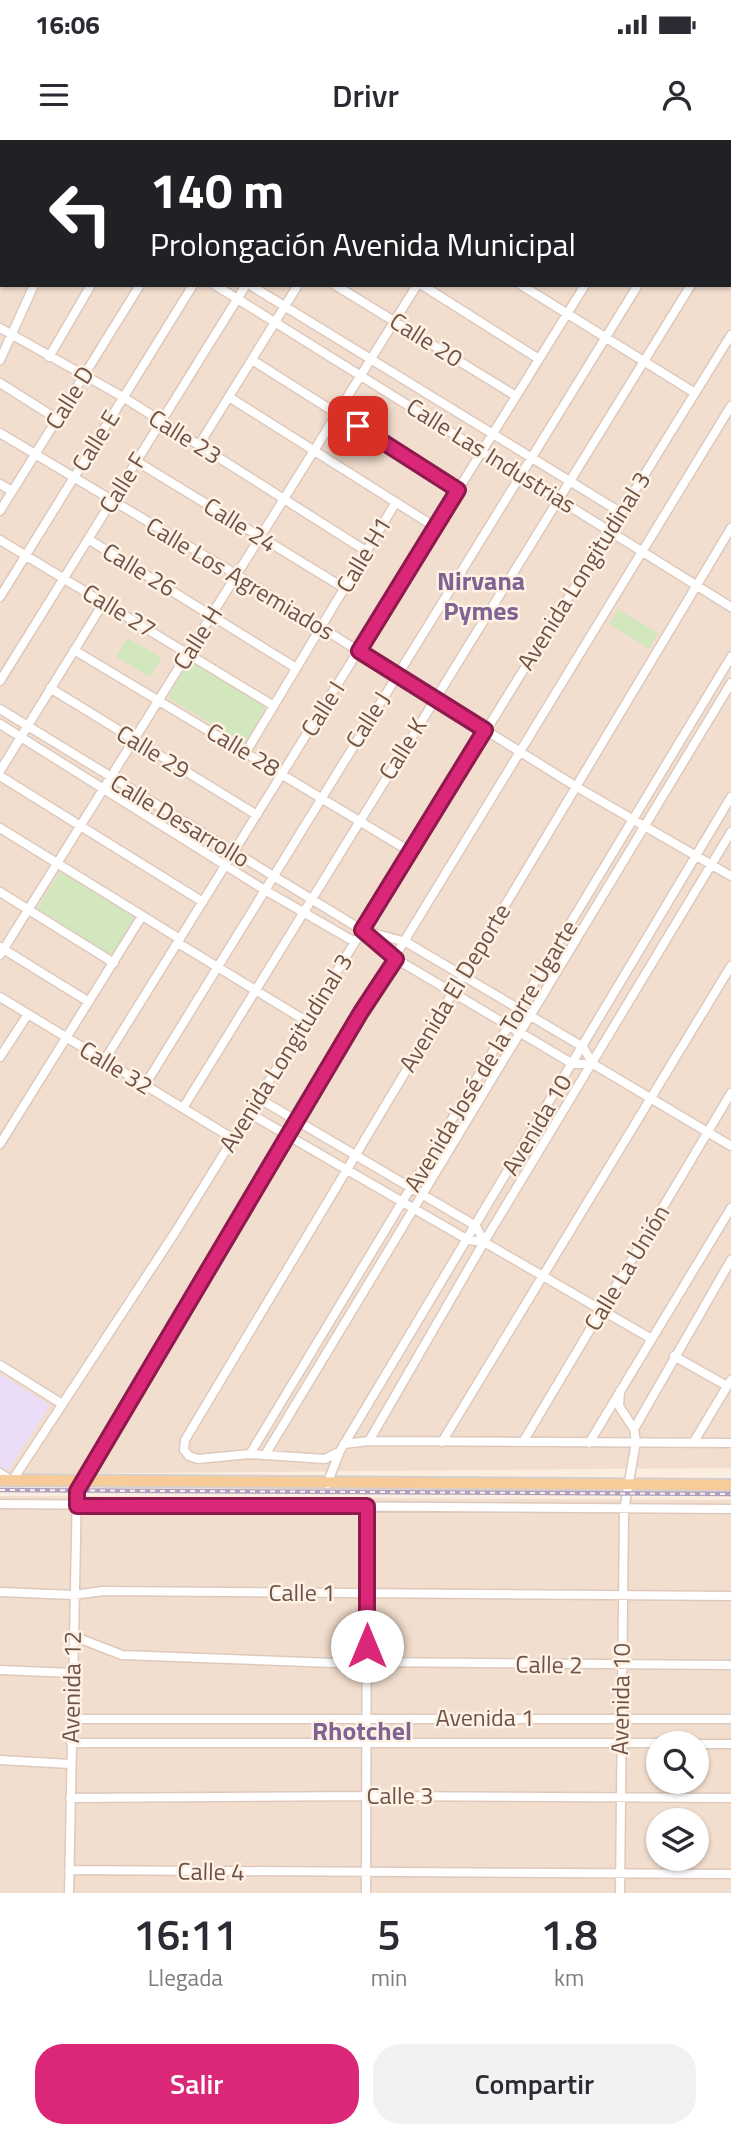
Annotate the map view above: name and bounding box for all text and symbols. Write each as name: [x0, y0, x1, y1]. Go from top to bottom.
text: 16:06: [35, 5, 100, 44]
text: Drivr: [332, 71, 399, 119]
icon: menu: [35, 76, 73, 114]
icon: person: [658, 76, 696, 114]
text: 140 m: [150, 152, 284, 227]
icon: left: [35, 168, 126, 259]
text: Prolongación Avenida Municipal: [150, 220, 576, 268]
street label: Calle 20: [383, 303, 470, 376]
street label: Calle D: [36, 359, 103, 436]
street label: Calle Las Industrias: [400, 388, 583, 522]
pin: [328, 396, 388, 456]
street label: Calle 23: [142, 400, 229, 473]
street label: Calle E: [62, 403, 128, 478]
icon: arrive: [339, 407, 377, 445]
street label: Calle F: [89, 445, 155, 520]
street label: Avenida Longitudinal 3: [507, 464, 659, 677]
street label: Calle 24: [197, 488, 284, 561]
street label: Calle Los Agremiados: [139, 507, 342, 649]
street label: Calle H1: [326, 510, 400, 599]
street label: Calle 26: [96, 533, 183, 605]
district label: Nirvana Pymes: [437, 561, 525, 630]
street label: Calle 27: [76, 574, 163, 646]
street label: Calle H: [163, 598, 231, 677]
street label: Calle I: [291, 674, 353, 743]
street label: Calle J: [336, 684, 398, 755]
street label: Calle K: [369, 710, 435, 787]
street label: Calle 28: [200, 713, 287, 785]
street label: Calle 29: [110, 715, 197, 787]
street label: Calle Desarrollo: [104, 764, 257, 876]
street label: Avenida El Deporte: [389, 896, 519, 1079]
street label: Avenida José de la Torre Ugarte: [394, 913, 586, 1198]
street label: Avenida Longitudinal 3: [209, 946, 361, 1159]
street label: Calle 32: [73, 1031, 160, 1103]
street label: Avenida 10: [492, 1067, 581, 1182]
street label: Calle La Unión: [574, 1198, 678, 1337]
street label: Calle 1: [268, 1574, 336, 1610]
position arrow: [330, 1609, 404, 1683]
street label: Avenida 12: [52, 1631, 90, 1743]
street label: Avenida 10: [601, 1643, 639, 1755]
street label: Calle 2: [515, 1645, 583, 1683]
street label: Avenida 1: [436, 1699, 534, 1735]
district label: Rhotchel: [312, 1711, 412, 1750]
map controls: [646, 1731, 709, 1871]
button: search: [646, 1731, 709, 1794]
street label: Calle 3: [366, 1777, 434, 1813]
button: layers: [646, 1808, 709, 1871]
street label: Calle 4: [177, 1852, 245, 1890]
text: 16:11: [133, 1902, 237, 1966]
text: 5: [377, 1902, 401, 1966]
text: 1.8: [541, 1902, 598, 1966]
text: Llegada: [148, 1960, 223, 1995]
text: min: [371, 1960, 407, 1995]
text: km: [554, 1960, 584, 1995]
button: Salir: [35, 2044, 359, 2124]
button: Compartir: [373, 2044, 696, 2124]

